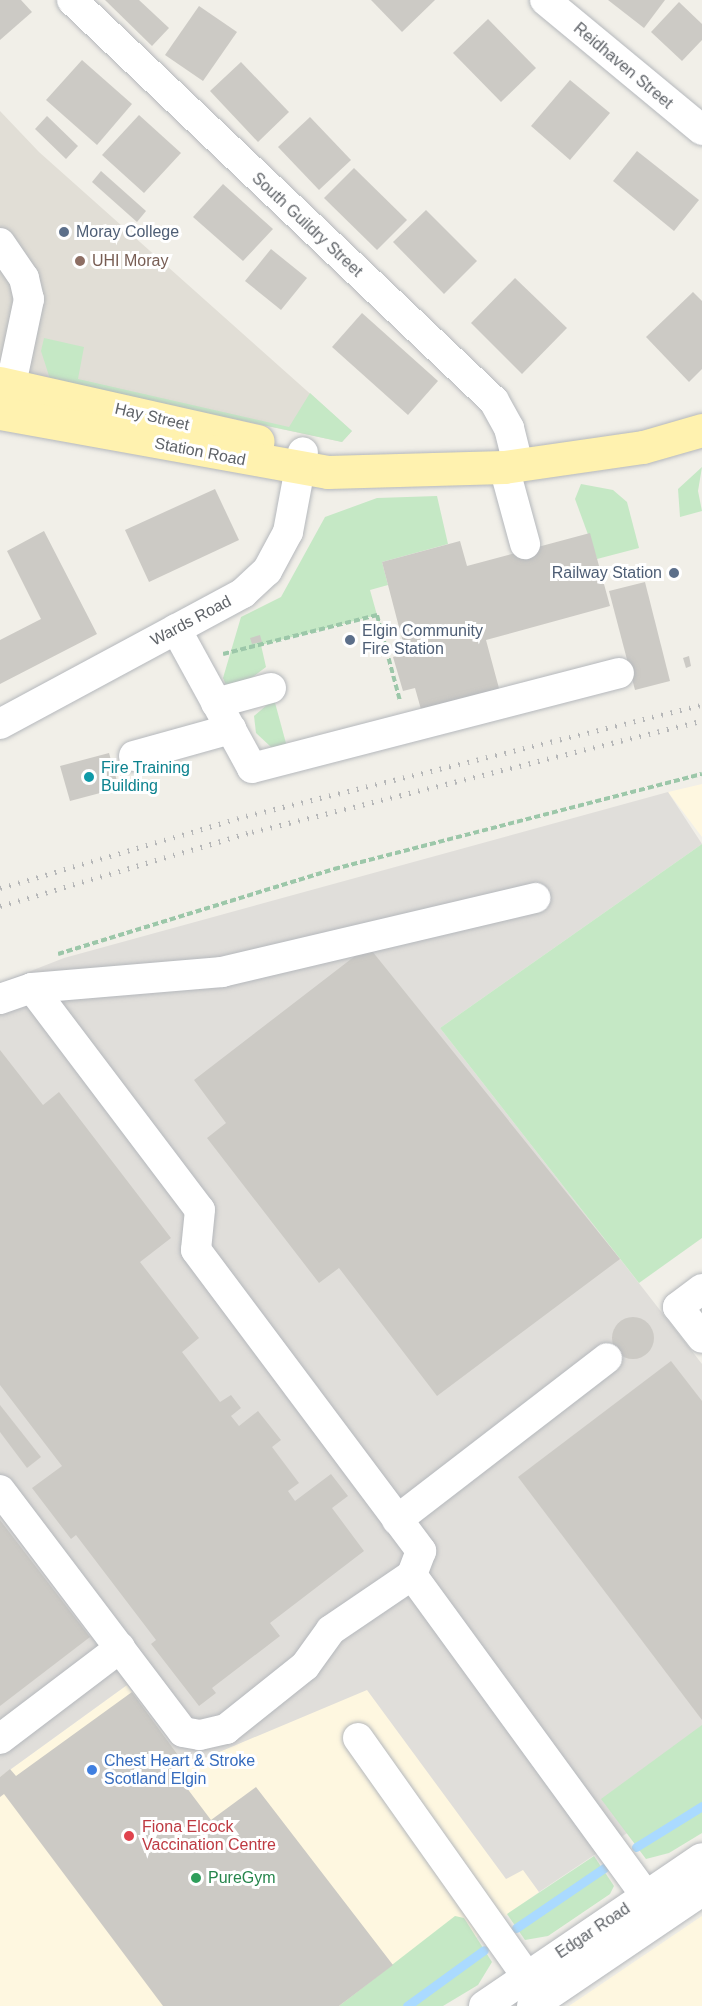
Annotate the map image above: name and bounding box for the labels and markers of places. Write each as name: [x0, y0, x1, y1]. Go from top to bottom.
place label: Moray College: [76, 222, 179, 242]
marker: Moray College: [57, 225, 71, 239]
place label: UHI Moray: [92, 251, 168, 271]
marker: UHI Moray: [73, 254, 87, 268]
place label: Railway Station: [552, 563, 662, 583]
marker: Railway Station: [667, 566, 681, 580]
place label: Elgin Community Fire Station: [362, 621, 483, 659]
marker: Elgin Community Fire Station: [343, 633, 357, 647]
place label: Fire Training Building: [101, 758, 190, 796]
marker: Fire Training Building: [82, 770, 96, 784]
place label: Chest Heart & Stroke Scotland Elgin: [104, 1751, 255, 1789]
marker: Chest Heart & Stroke Scotland Elgin: [85, 1763, 99, 1777]
place label: Fiona Elcock Vaccination Centre: [142, 1817, 276, 1855]
marker: Fiona Elcock Vaccination Centre: [120, 1827, 138, 1845]
place label: PureGym: [208, 1868, 276, 1888]
marker: PureGym: [189, 1871, 203, 1885]

